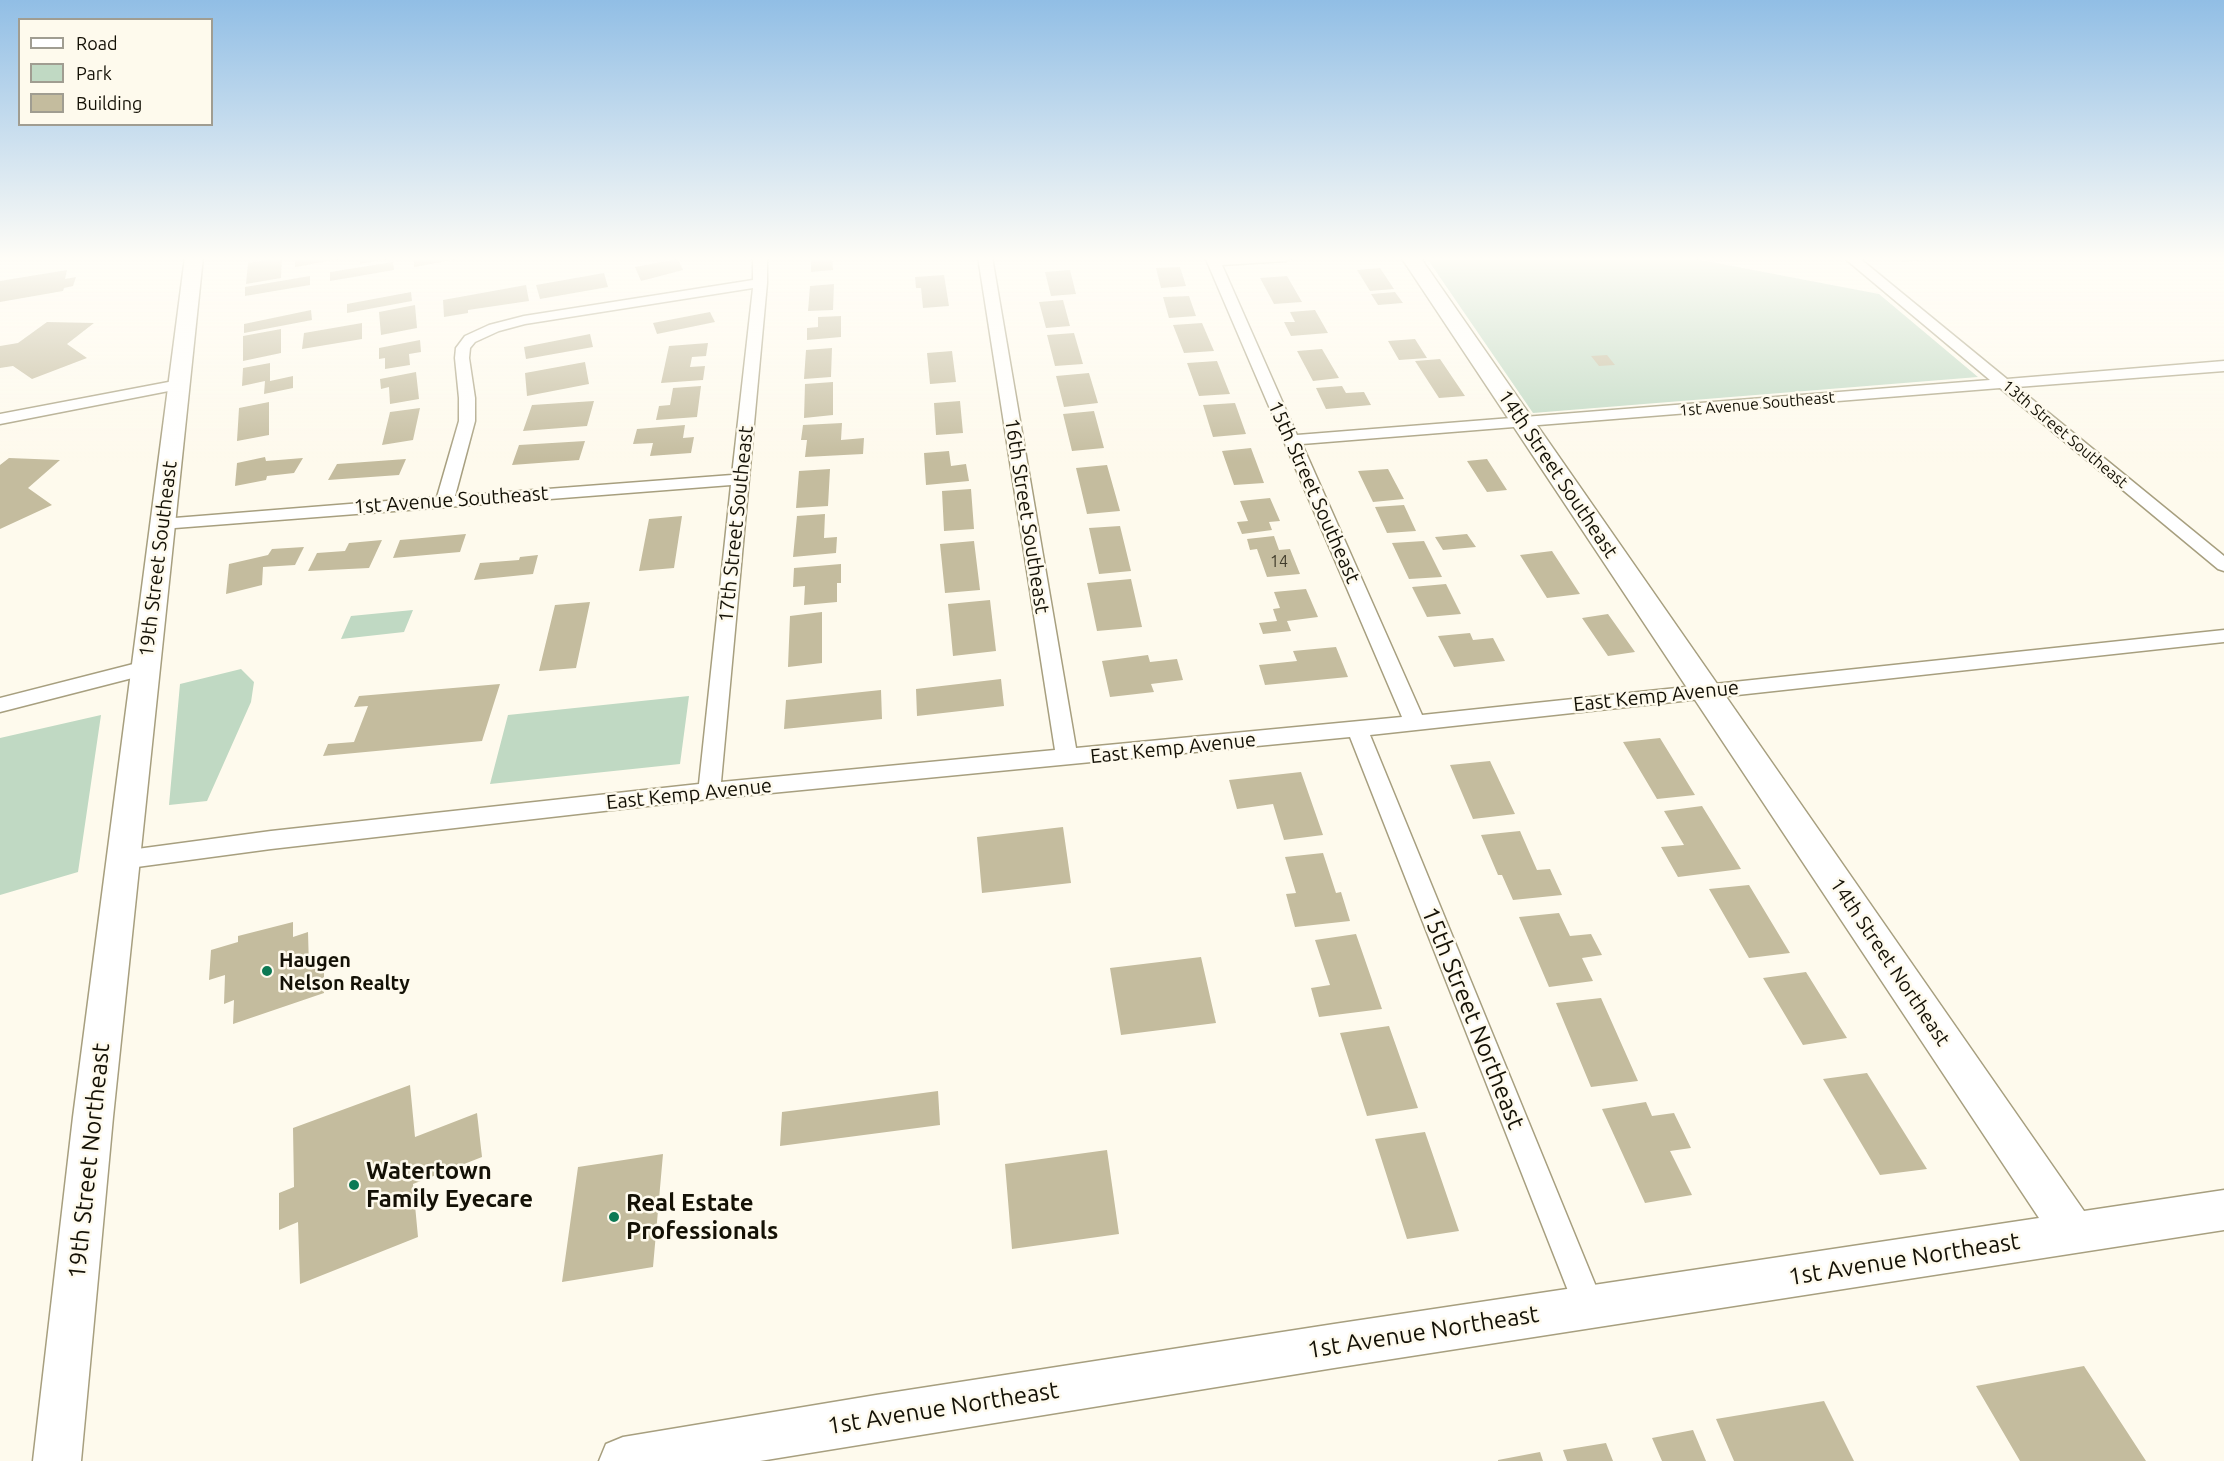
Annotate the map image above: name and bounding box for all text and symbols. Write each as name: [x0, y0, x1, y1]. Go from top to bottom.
legend: [18, 18, 213, 126]
text: Road: [76, 33, 118, 53]
text: Park: [76, 63, 112, 83]
text: Building: [76, 93, 142, 113]
street label: 13th Street Southeast: [1998, 376, 2132, 492]
street label: 14th Street Southeast: [1493, 385, 1623, 563]
street label: 1st Avenue Southeast: [1678, 388, 1836, 420]
street label: 15th Street Southeast: [1263, 397, 1365, 587]
street label: 16th Street Southeast: [1000, 417, 1054, 615]
street label: 17th Street Southeast: [714, 424, 758, 624]
street label: 19th Street Southeast: [134, 459, 182, 659]
street label: 1st Avenue Southeast: [353, 481, 549, 519]
house number: 14: [1270, 552, 1288, 572]
street label: East Kemp Avenue: [1572, 675, 1740, 717]
street label: East Kemp Avenue: [1089, 727, 1257, 769]
street label: East Kemp Avenue: [605, 773, 773, 815]
street label: 14th Street Northeast: [1825, 873, 1955, 1051]
street label: 15th Street Northeast: [1415, 903, 1531, 1133]
place label: Haugen Nelson Realty: [279, 948, 410, 995]
marker: Haugen Nelson Realty: [260, 964, 274, 978]
street label: 19th Street Northeast: [62, 1042, 116, 1280]
place label: Watertown Family Eyecare: [366, 1157, 533, 1213]
marker: Watertown Family Eyecare: [347, 1178, 361, 1192]
place label: Real Estate Professionals: [626, 1189, 778, 1245]
marker: Real Estate Professionals: [607, 1210, 621, 1224]
street label: 1st Avenue Northeast: [1786, 1226, 2022, 1292]
street label: 1st Avenue Northeast: [1305, 1299, 1541, 1365]
street label: 1st Avenue Northeast: [825, 1375, 1061, 1441]

